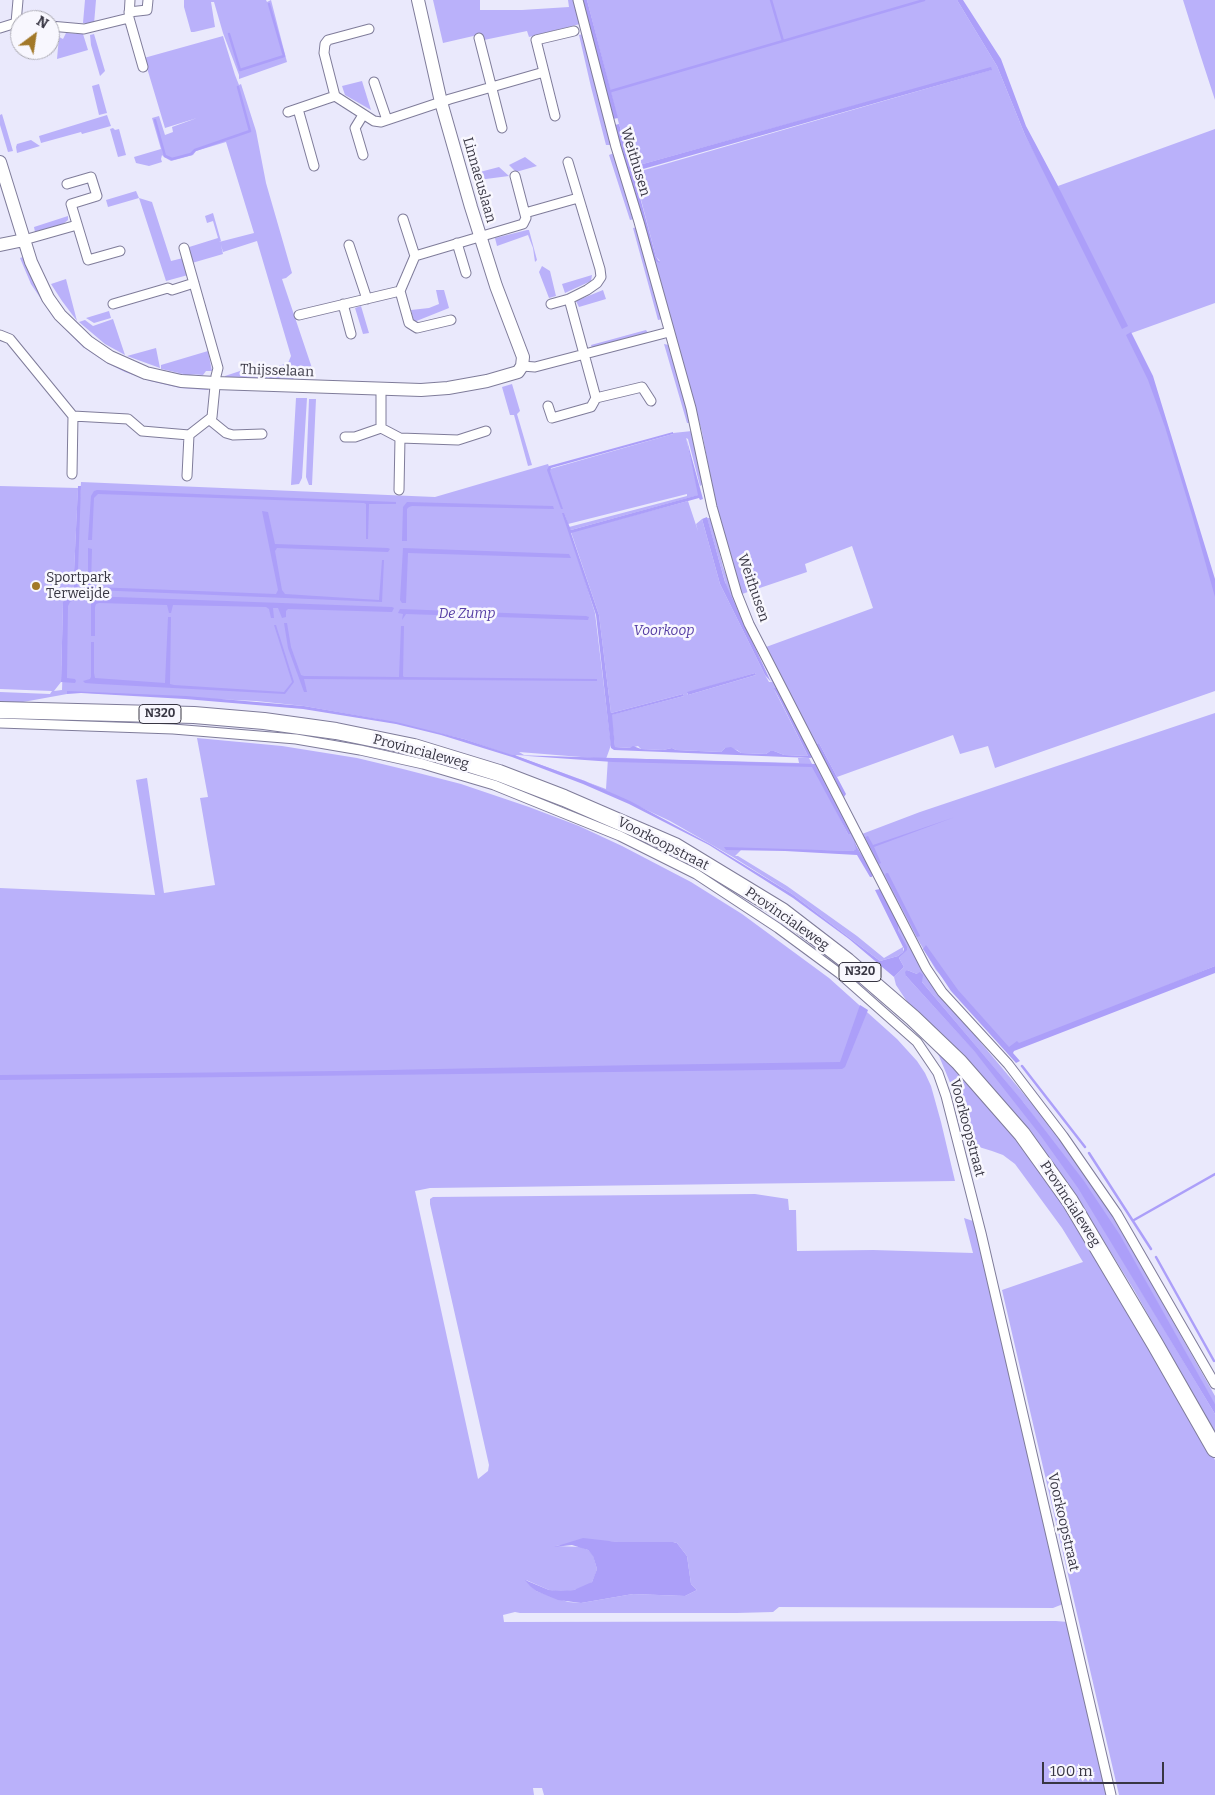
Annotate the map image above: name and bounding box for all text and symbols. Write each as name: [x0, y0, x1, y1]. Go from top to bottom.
north arrow: [10, 10, 60, 60]
text: N: [33, 13, 51, 33]
street label: Weithusen: [617, 126, 653, 198]
street label: Linnaeuslaan: [459, 135, 499, 225]
street label: Thijsselaan: [240, 361, 314, 381]
street label: Weithusen: [734, 552, 772, 624]
place label: Sportpark Terweijde: [46, 570, 111, 602]
marker: Sportpark Terweijde: [30, 580, 42, 592]
park label: De Zump: [439, 606, 495, 622]
park label: Voorkoop: [634, 623, 694, 639]
road number: N320: [139, 704, 181, 724]
street label: Provincialeweg: [371, 731, 471, 773]
street label: Voorkoopstraat: [614, 814, 712, 874]
street label: Provincialeweg: [742, 884, 832, 954]
road number: N320: [839, 962, 881, 982]
street label: Voorkoopstraat: [946, 1077, 988, 1179]
street label: Provincialeweg: [1036, 1158, 1104, 1250]
street label: Voorkoopstraat: [1044, 1471, 1082, 1573]
scale bar: [1045, 1752, 1168, 1784]
text: 100 m: [1050, 1762, 1093, 1780]

